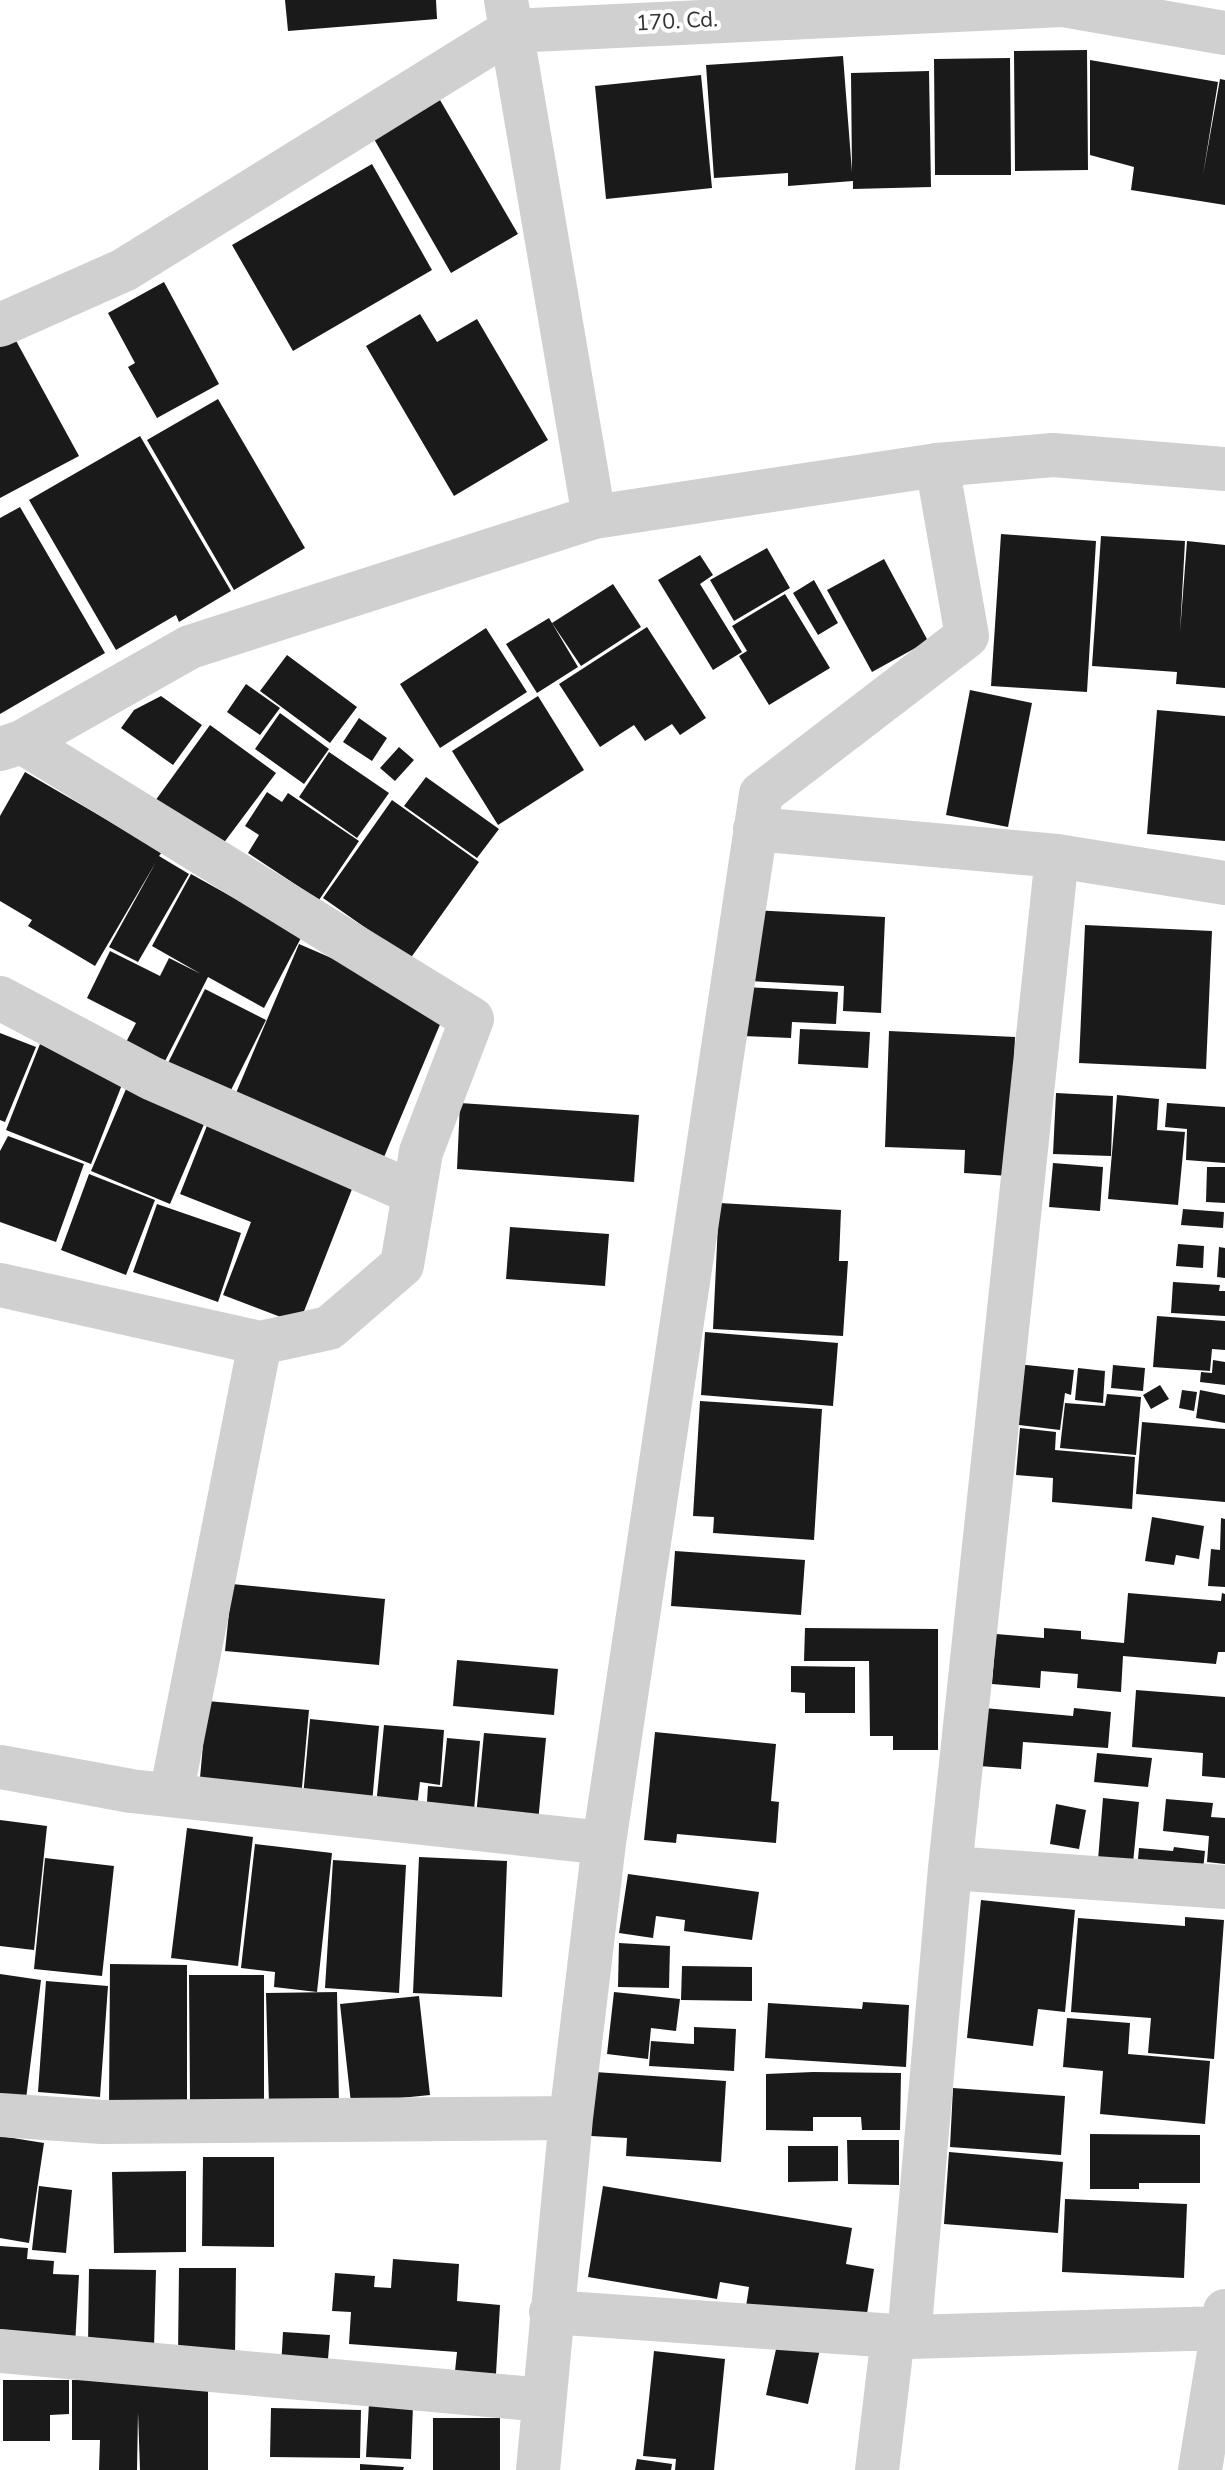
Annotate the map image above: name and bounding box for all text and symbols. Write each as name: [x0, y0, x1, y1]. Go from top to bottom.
street label: 170. Cd.: [635, 8, 719, 38]

